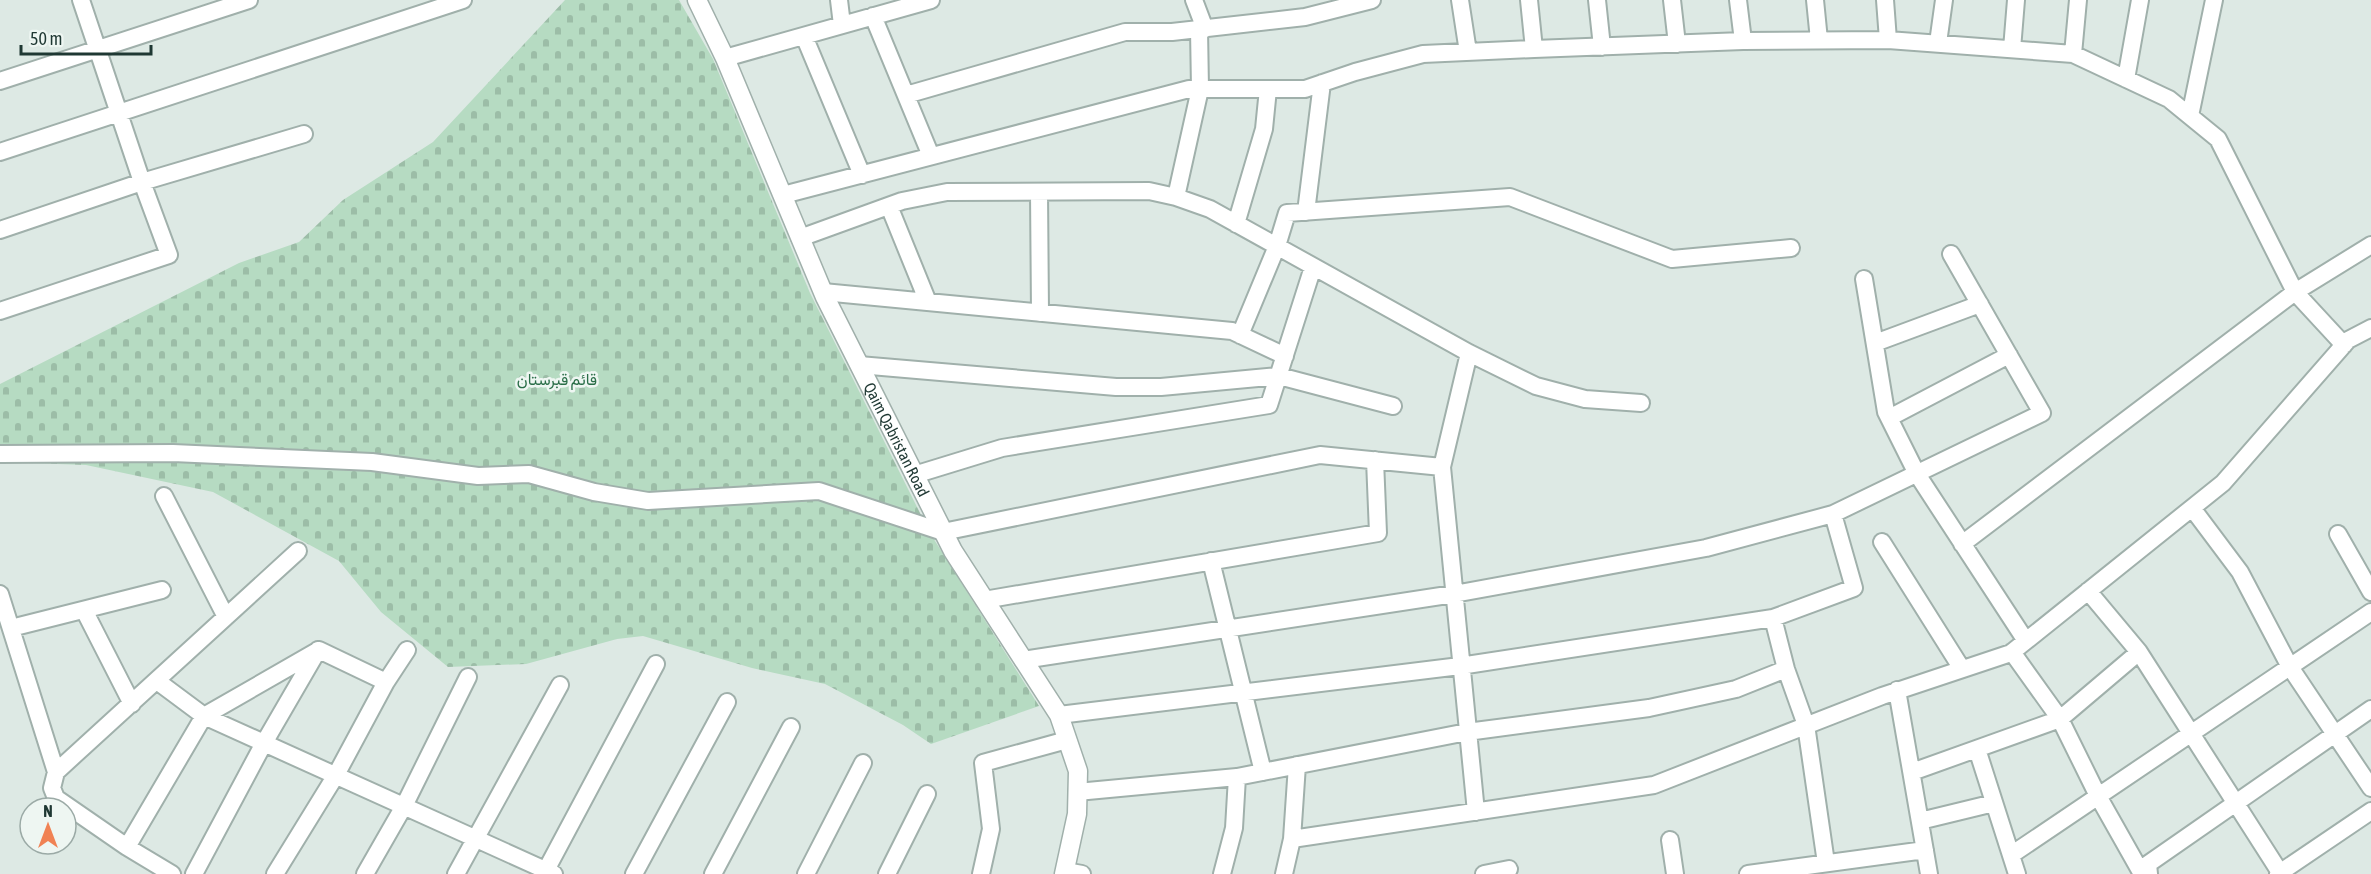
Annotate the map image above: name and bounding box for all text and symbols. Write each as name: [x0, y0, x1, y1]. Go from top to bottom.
scale bar: [21, 18, 152, 56]
text: 50 m: [30, 28, 62, 49]
park label: قائم قبرستان: [517, 370, 597, 390]
street label: Qaim Qabristan Road: [861, 379, 933, 499]
north arrow: [18, 796, 78, 856]
text: N: [43, 802, 53, 820]

